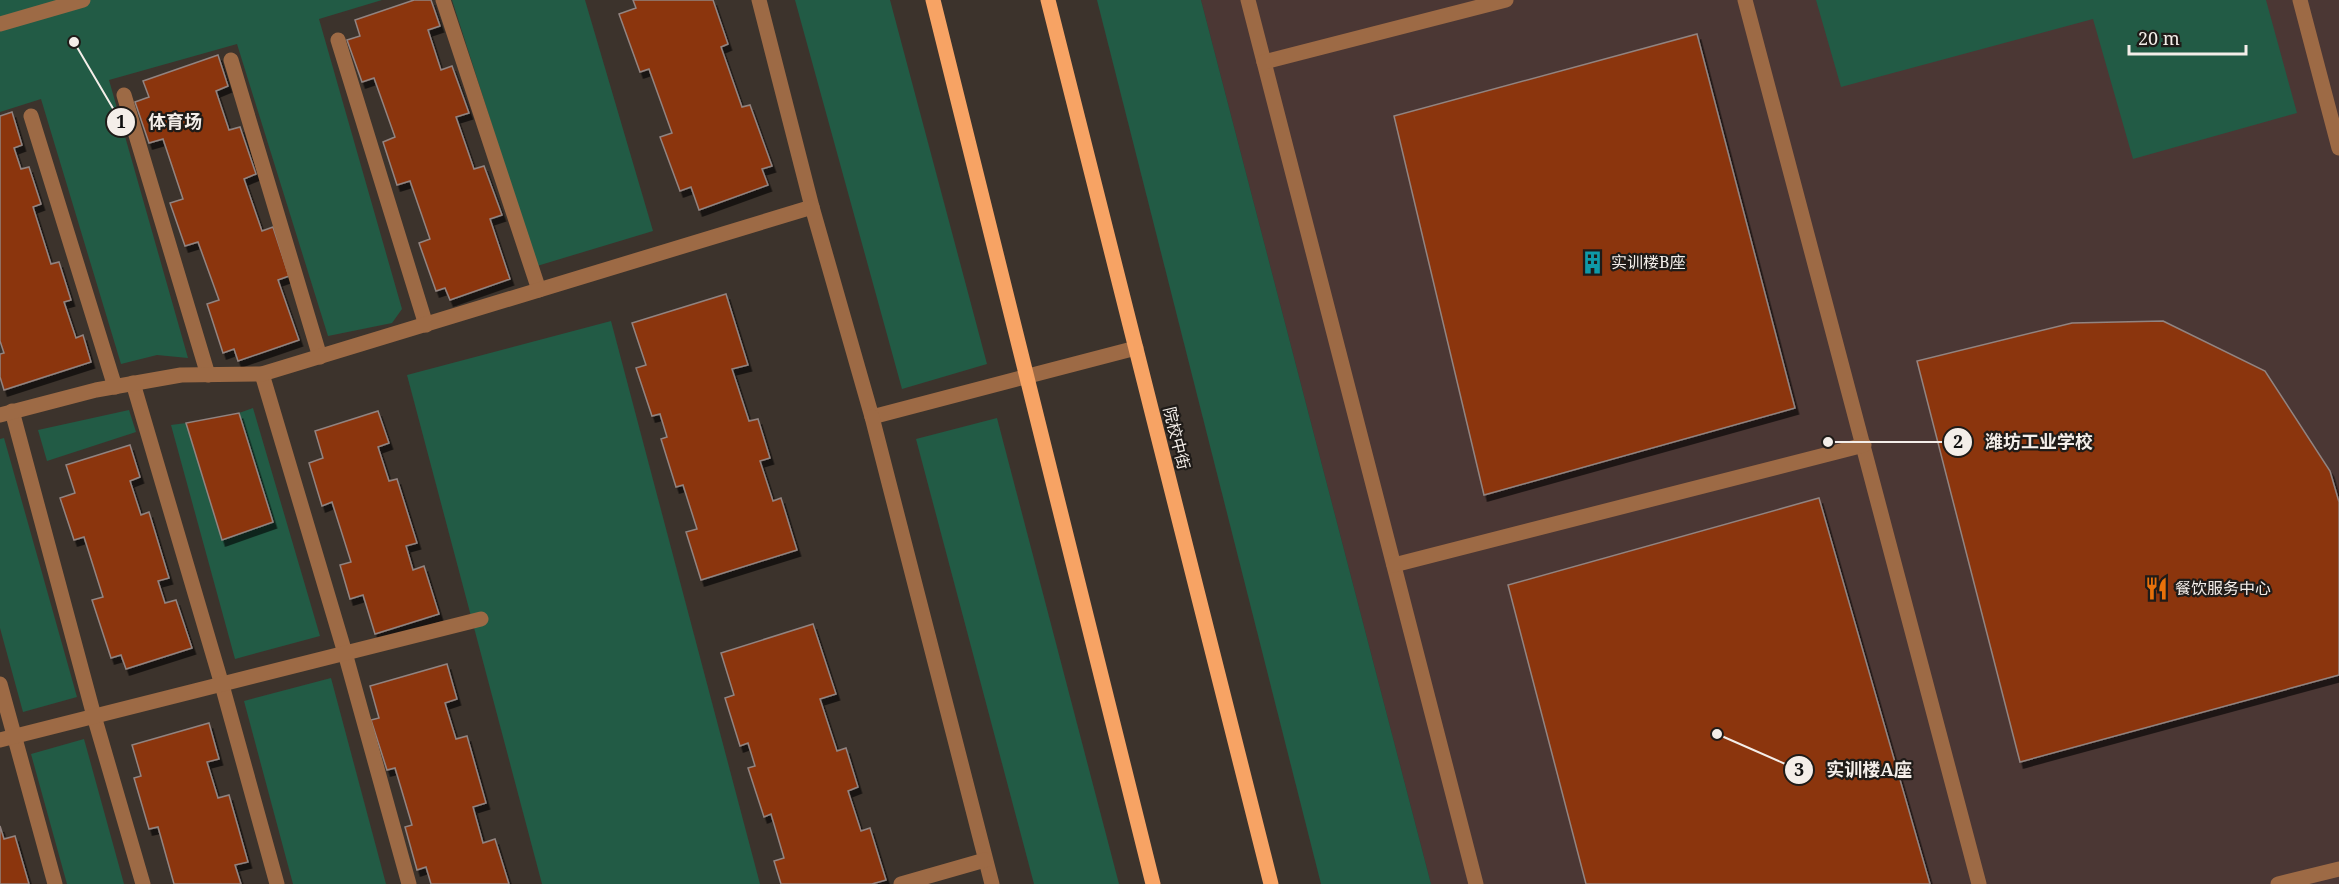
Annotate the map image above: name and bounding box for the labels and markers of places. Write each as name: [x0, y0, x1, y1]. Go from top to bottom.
callout: 体育场: [106, 104, 214, 140]
building icon: 实训楼B座: [1580, 249, 1606, 275]
place label: 实训楼B座: [1611, 251, 1685, 273]
callout: 潍坊工业学校: [1943, 424, 2105, 460]
restaurant icon: 餐饮服务中心: [2144, 575, 2170, 601]
place label: 餐饮服务中心: [2175, 577, 2271, 599]
callout: 实训楼A座: [1784, 752, 1924, 788]

